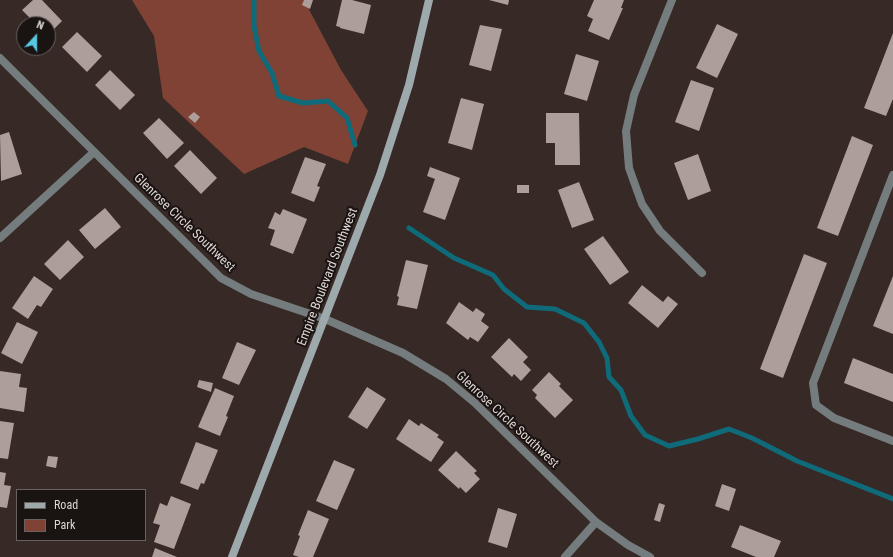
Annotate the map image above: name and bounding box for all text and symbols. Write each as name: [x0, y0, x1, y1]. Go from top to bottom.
north arrow: [16, 16, 56, 56]
text: N: [35, 18, 46, 33]
street label: Glenrose Circle Southwest: [130, 171, 238, 275]
street label: Empire Boulevard Southwest: [294, 206, 362, 348]
street label: Glenrose Circle Southwest: [452, 368, 562, 472]
legend: [16, 489, 146, 541]
text: Road: [54, 498, 78, 512]
text: Park: [54, 518, 75, 532]

